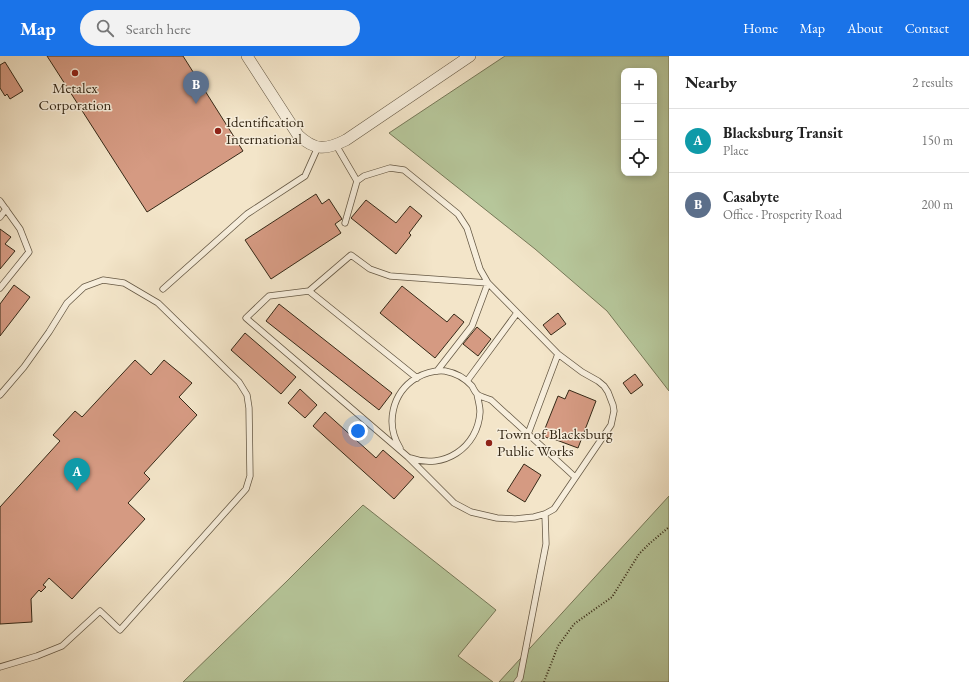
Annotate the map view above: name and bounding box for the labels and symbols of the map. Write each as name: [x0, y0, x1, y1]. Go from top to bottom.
marker: Metalex Corporation: [70, 68, 80, 78]
pin: B: [183, 71, 209, 104]
place label: Metalex Corporation: [38, 78, 112, 114]
place label: Identification International: [226, 112, 304, 148]
marker: Identification International: [213, 126, 223, 136]
your location: [348, 421, 368, 441]
place label: Town of Blacksburg Public Works: [497, 424, 613, 460]
marker: Town of Blacksburg Public Works: [484, 438, 494, 448]
pin: A: [64, 458, 90, 491]

